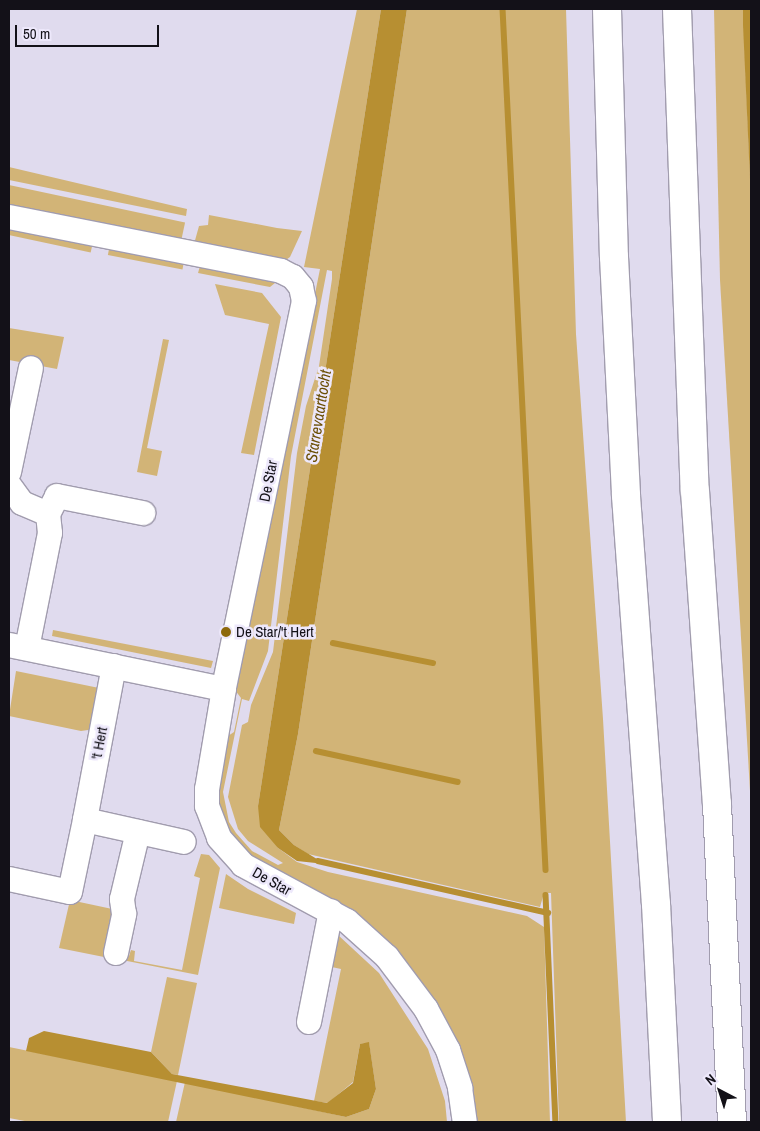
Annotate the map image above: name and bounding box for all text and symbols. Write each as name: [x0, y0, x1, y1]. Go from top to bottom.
scale bar: [18, 15, 161, 47]
text: 50 m: [23, 23, 50, 44]
water label: Starrevaarttocht: [301, 368, 335, 464]
street label: De Star: [255, 459, 281, 503]
place label: De Star/'t Hert: [236, 623, 314, 641]
marker: De Star/'t Hert: [220, 626, 232, 638]
street label: 't Hert: [87, 725, 111, 761]
street label: De Star: [249, 863, 295, 899]
north arrow: [695, 1066, 745, 1116]
text: N: [701, 1070, 719, 1089]

